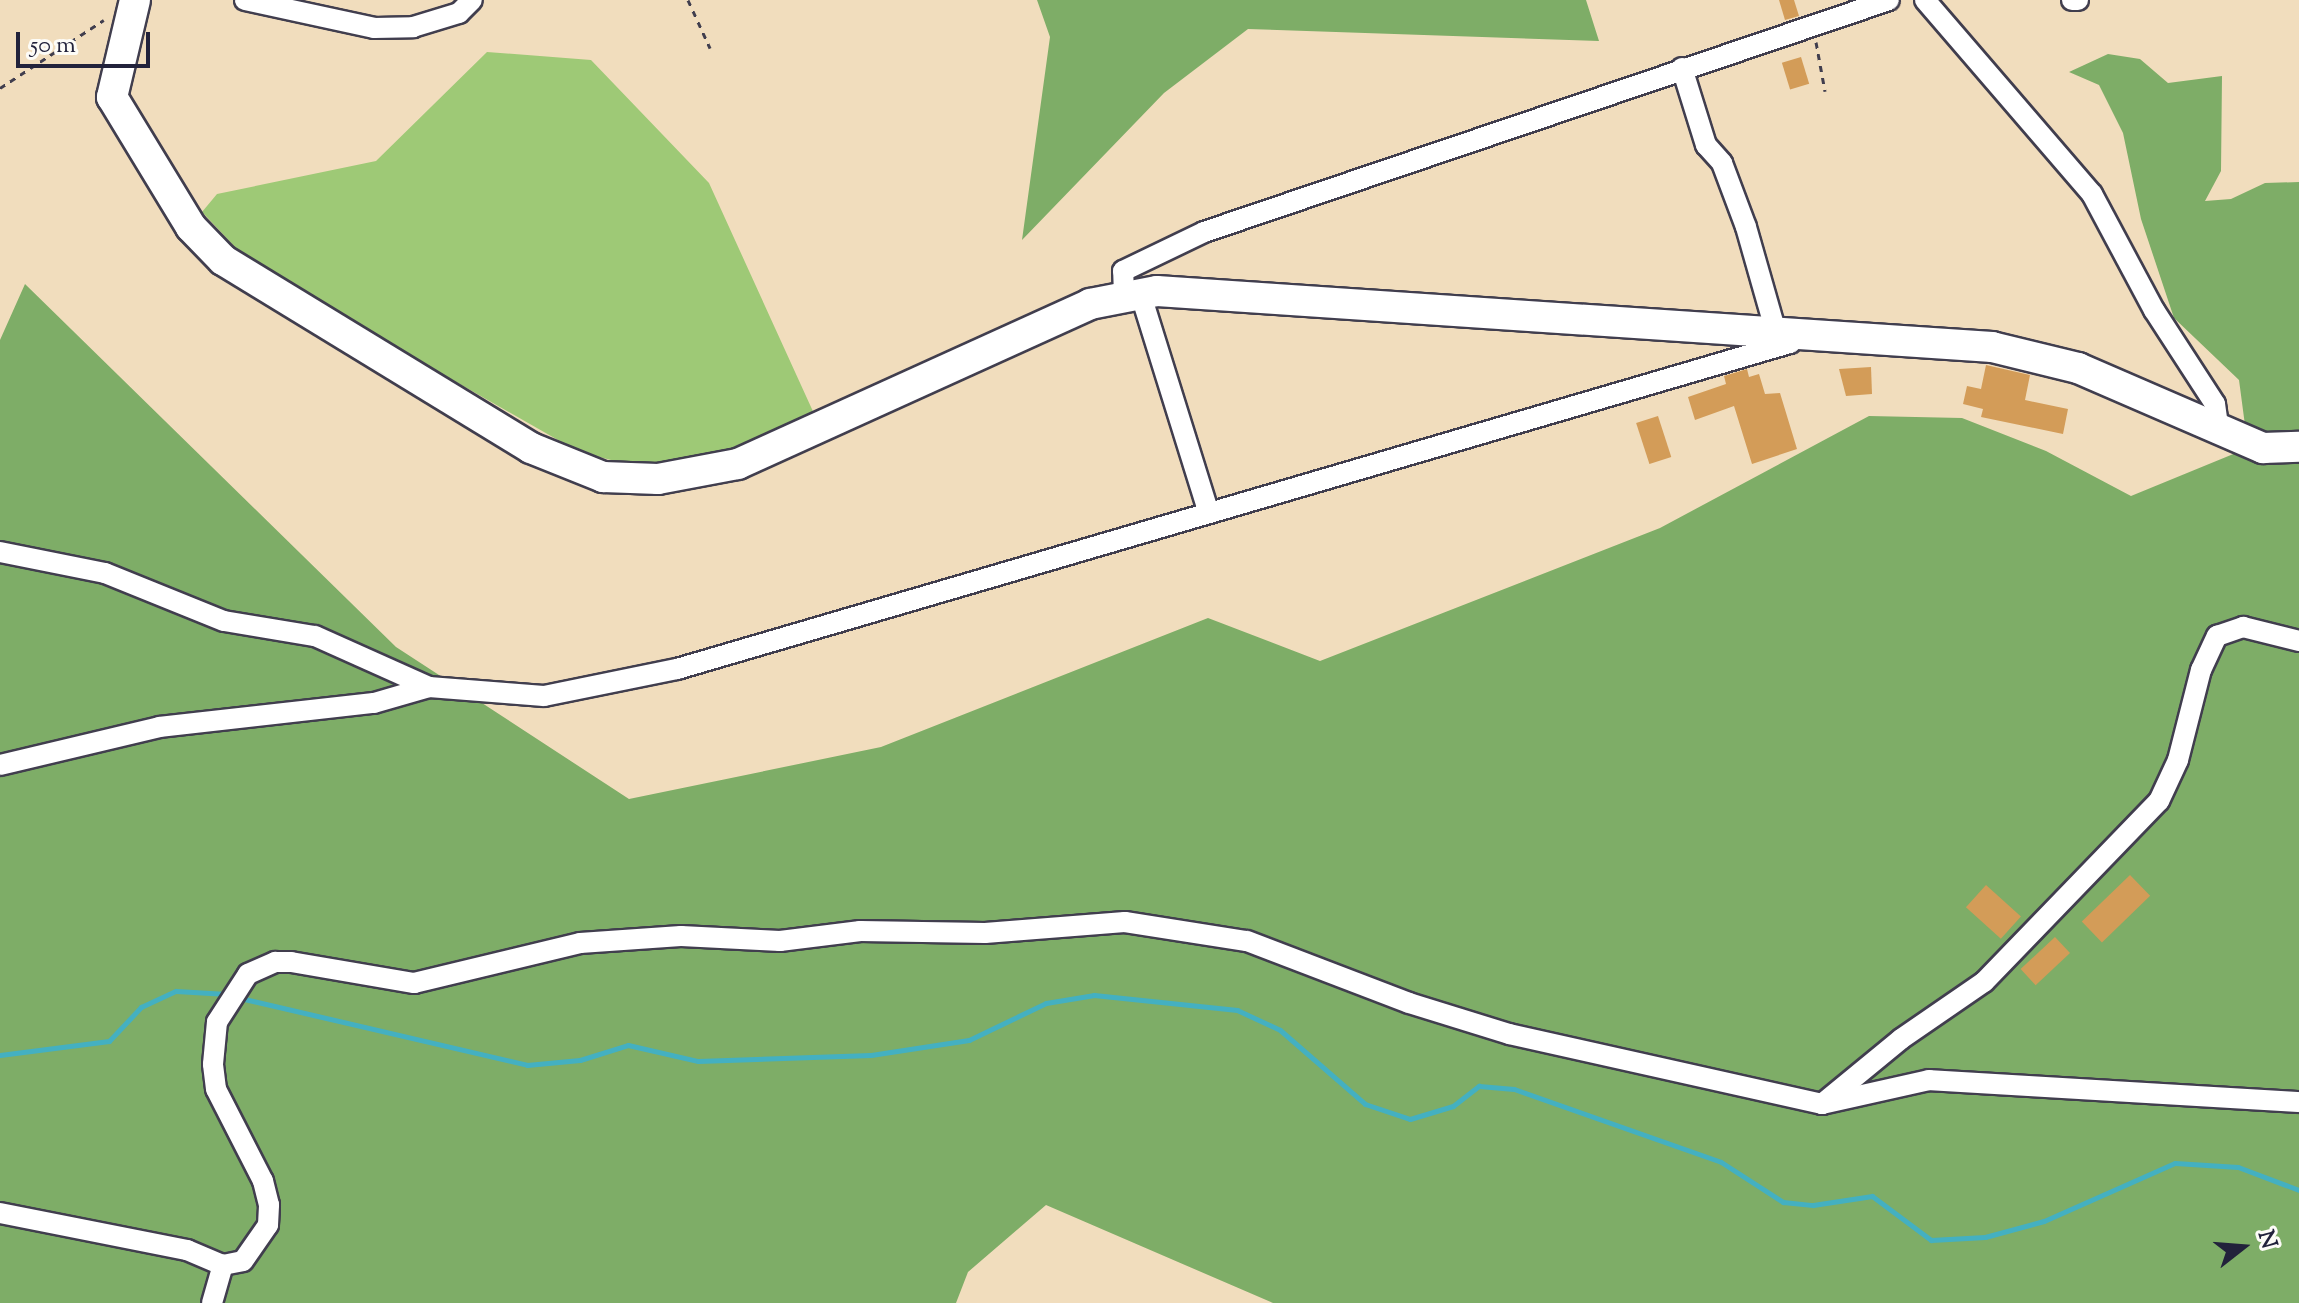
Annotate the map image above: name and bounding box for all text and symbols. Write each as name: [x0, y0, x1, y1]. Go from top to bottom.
scale bar: [20, 16, 154, 66]
text: 50 m: [30, 29, 76, 63]
north arrow: [2203, 1207, 2283, 1287]
text: N: [2248, 1227, 2284, 1253]

